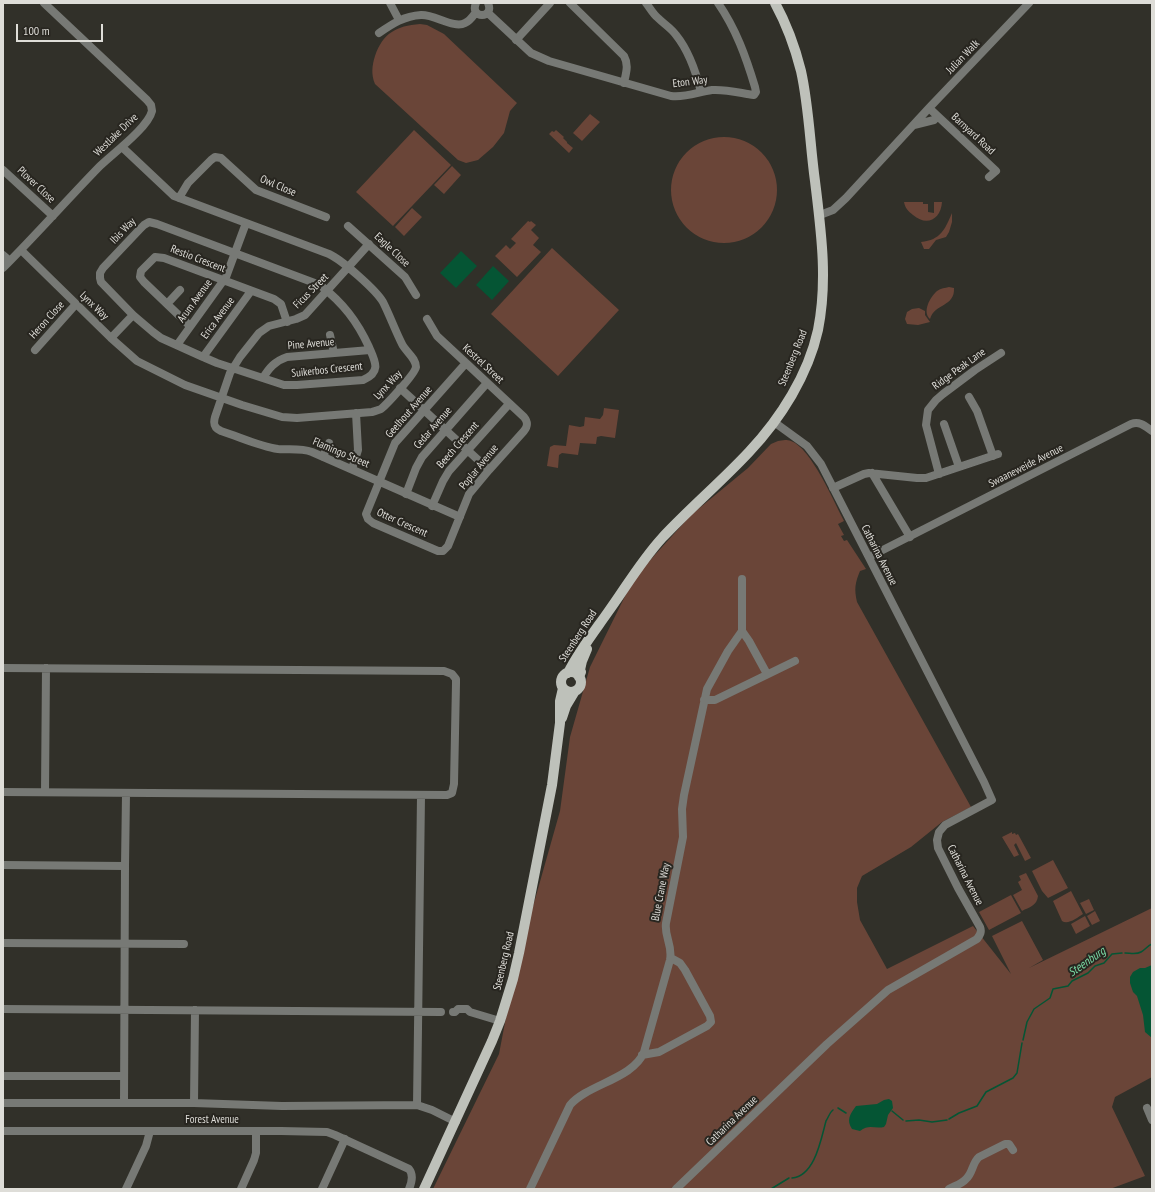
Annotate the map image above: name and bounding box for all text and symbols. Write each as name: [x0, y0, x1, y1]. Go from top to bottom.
scale bar: [18, 16, 105, 42]
text: 100 m: [23, 23, 50, 38]
street label: Julian Walk: [944, 37, 982, 77]
street label: Eton Way: [672, 73, 708, 91]
street label: Barnyard Road: [948, 110, 998, 158]
street label: Westlake Drive: [91, 111, 141, 159]
street label: Plover Close: [14, 164, 58, 206]
street label: Owl Close: [258, 172, 298, 200]
street label: Ibis Way: [107, 215, 139, 247]
street label: Eagle Close: [371, 230, 413, 270]
street label: Restio Crescent: [169, 242, 227, 276]
street label: Ficus Street: [291, 271, 331, 311]
street label: Arum Avenue: [175, 277, 215, 325]
street label: Lynx Way: [77, 289, 111, 323]
street label: Erica Avenue: [198, 294, 238, 342]
street label: Heron Close: [27, 298, 67, 342]
street label: Steenberg Road: [776, 328, 810, 388]
street label: Pine Avenue: [287, 335, 335, 353]
street label: Kestrel Street: [460, 342, 506, 386]
street label: Ridge Peak Lane: [930, 345, 988, 393]
street label: Suikerbos Crescent: [291, 360, 363, 380]
street label: Lynx Way: [371, 368, 405, 402]
street label: Geelhout Avenue: [383, 383, 435, 441]
street label: Cedar Avenue: [411, 404, 455, 452]
street label: Beech Crescent: [434, 419, 482, 471]
street label: Flamingo Street: [311, 435, 371, 471]
street label: Swaaneweide Avenue: [986, 441, 1066, 491]
street label: Poplar Avenue: [457, 442, 501, 492]
street label: Otter Crescent: [375, 506, 429, 540]
street label: Catharina Avenue: [858, 522, 900, 588]
street label: Steenberg Road: [556, 607, 600, 665]
street label: Catharina Avenue: [944, 842, 986, 908]
street label: Blue Crane Way: [649, 862, 673, 922]
street label: Steenberg Road: [491, 930, 517, 992]
water label: Steenburg: [1066, 944, 1108, 980]
street label: Catharina Avenue: [704, 1093, 760, 1149]
street label: Forest Avenue: [185, 1113, 239, 1127]

